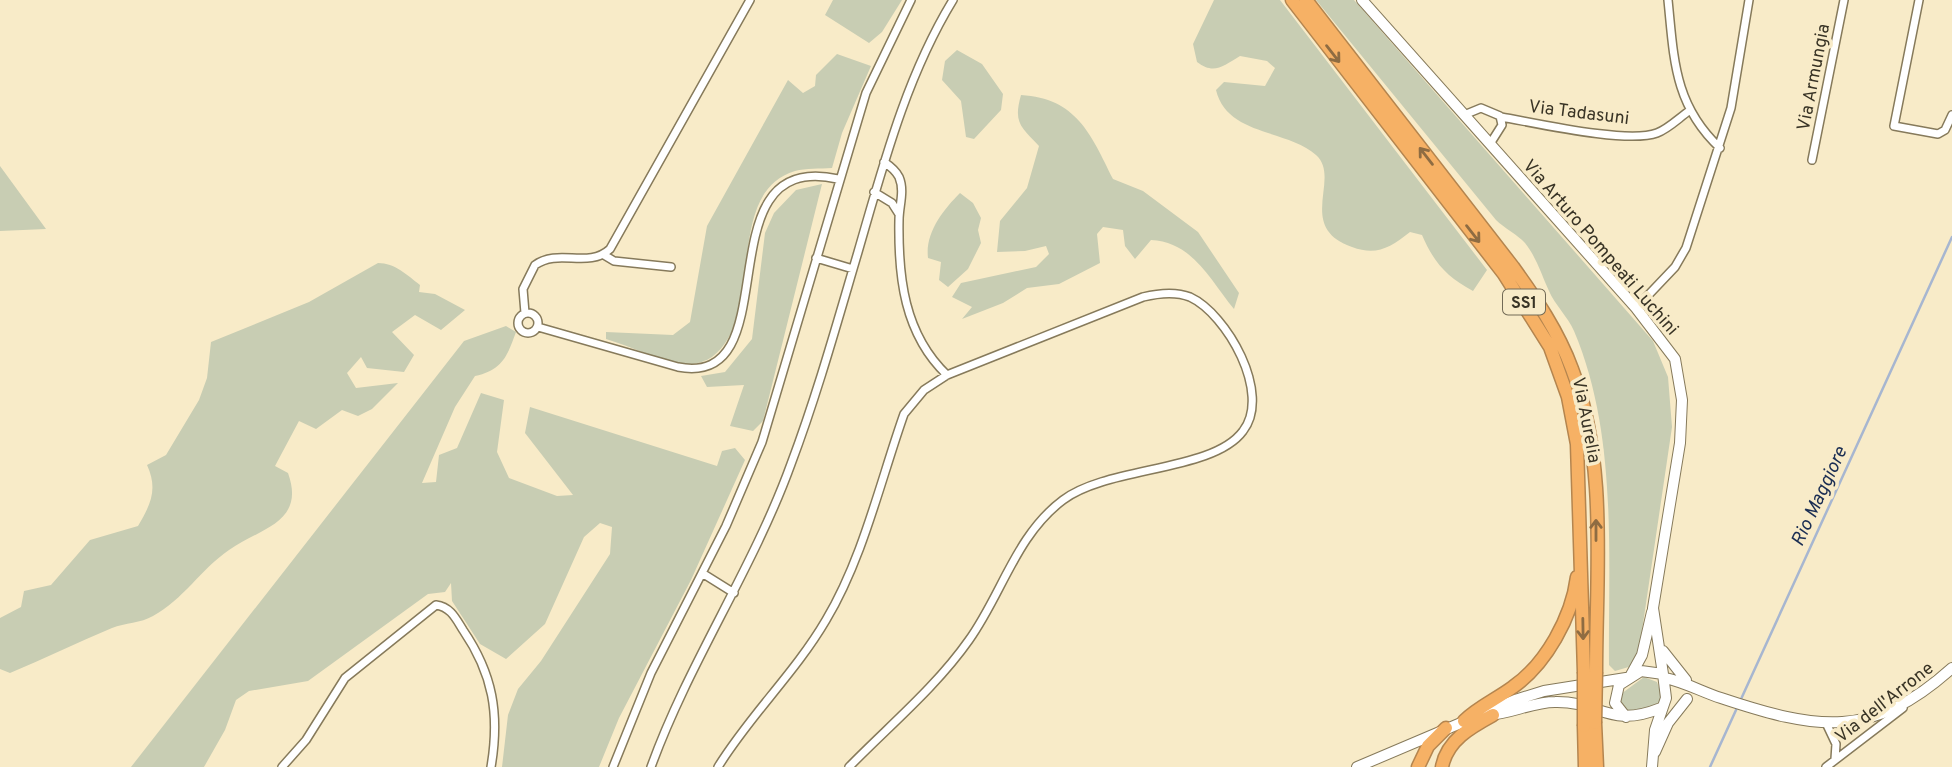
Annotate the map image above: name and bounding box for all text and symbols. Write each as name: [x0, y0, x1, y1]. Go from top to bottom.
street label: Via Armungia: [1793, 22, 1836, 133]
one-way arrow: [1326, 44, 1341, 63]
street label: Via Tadasuni: [1527, 96, 1630, 131]
one-way arrow: [1419, 147, 1434, 165]
street label: Via Arturo Pompeati Luchini: [1517, 155, 1683, 341]
one-way arrow: [1465, 224, 1480, 243]
road number: SS1: [1503, 290, 1545, 314]
street label: Via Aurelia: [1566, 376, 1605, 465]
water label: Rio Maggiore: [1786, 443, 1853, 550]
one-way arrow: [1589, 519, 1603, 542]
one-way arrow: [1577, 617, 1590, 640]
street label: Via dell'Arrone: [1831, 658, 1939, 749]

